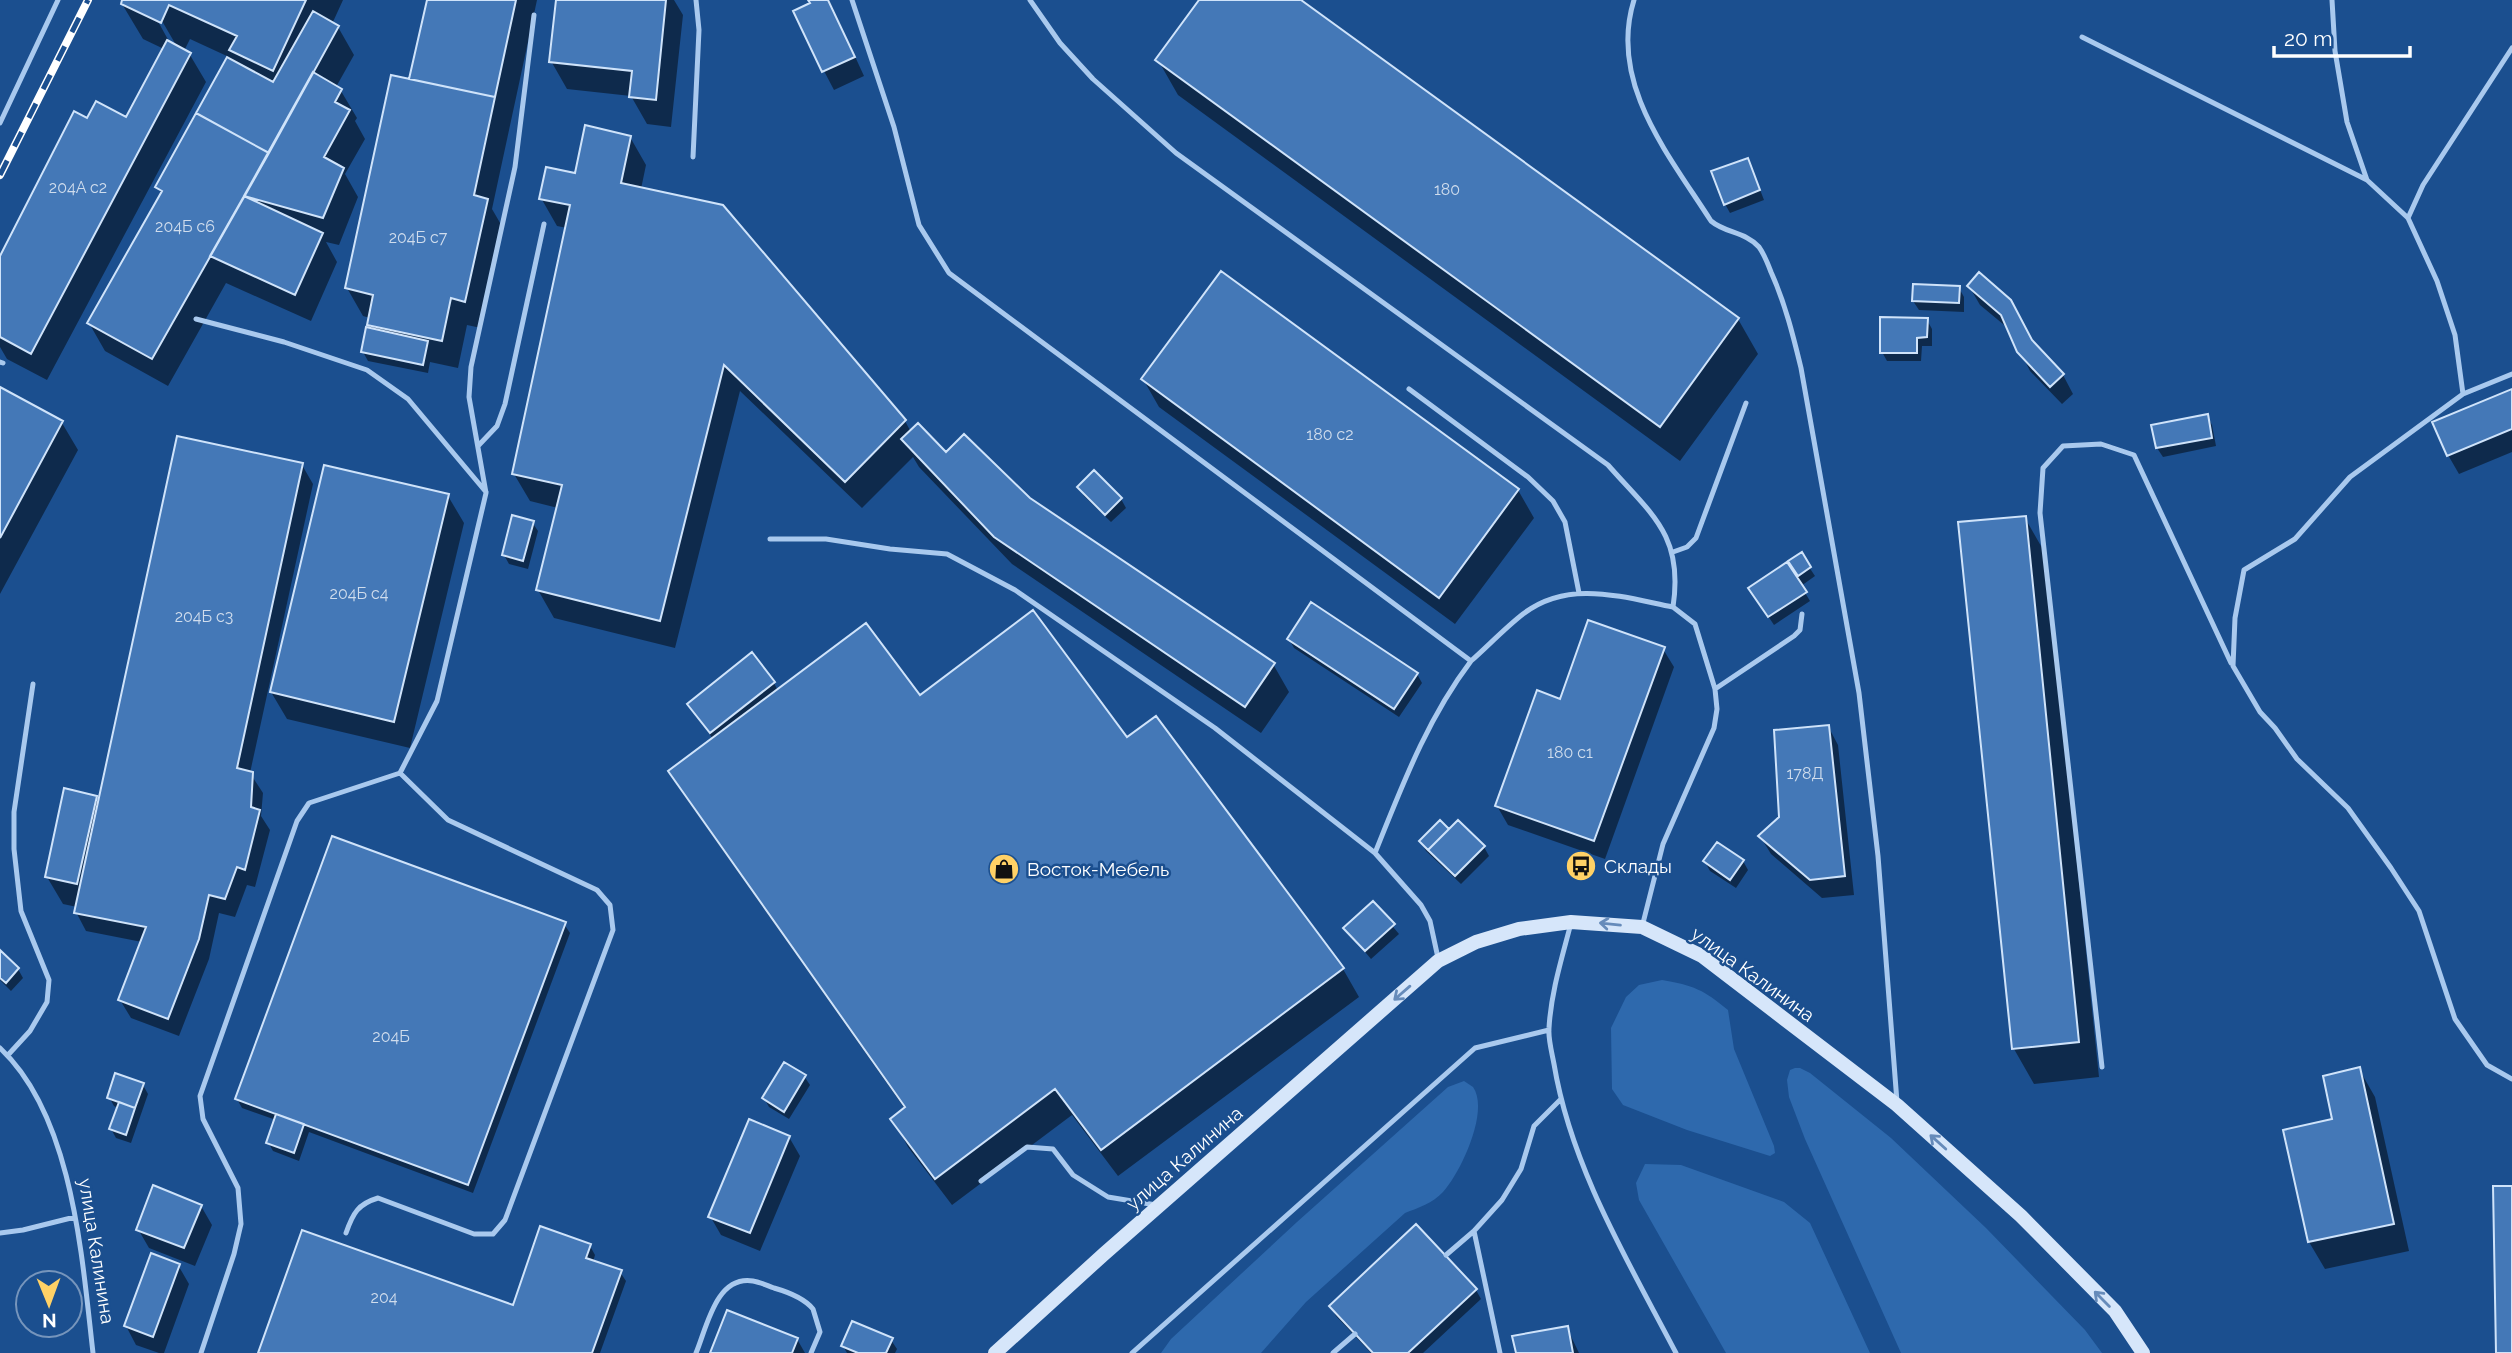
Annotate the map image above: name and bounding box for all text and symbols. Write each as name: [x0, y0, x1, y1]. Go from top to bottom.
scale bar: [2274, 14, 2410, 58]
text: 20 m: [2284, 26, 2332, 51]
house number: 204А с2: [49, 178, 107, 197]
house number: 180: [1434, 180, 1460, 199]
house number: 204Б с6: [155, 217, 215, 236]
house number: 204Б с7: [389, 228, 448, 247]
house number: 180 с2: [1306, 425, 1354, 444]
house number: 204Б с4: [330, 584, 389, 603]
house number: 204Б с3: [175, 607, 233, 626]
house number: 180 с1: [1547, 743, 1593, 762]
house number: 178Д: [1787, 764, 1823, 783]
bus stop icon: Склады: [1564, 849, 1598, 883]
shop icon: Восток-Мебель: [987, 852, 1021, 886]
place label: Склады: [1604, 855, 1672, 877]
place label: Восток-Мебель: [1027, 858, 1169, 880]
one-way arrow: [1599, 917, 1622, 930]
street label: улица Калинина: [1687, 922, 1819, 1026]
one-way arrow: [1393, 985, 1411, 1001]
house number: 204Б: [372, 1027, 410, 1046]
street label: улица Калинина: [1121, 1102, 1247, 1214]
one-way arrow: [1930, 1133, 1947, 1150]
street label: улица Калинина: [75, 1177, 119, 1325]
north arrow: [14, 1269, 84, 1339]
house number: 204: [371, 1288, 398, 1307]
one-way arrow: [2094, 1290, 2111, 1307]
text: N: [42, 1310, 57, 1332]

